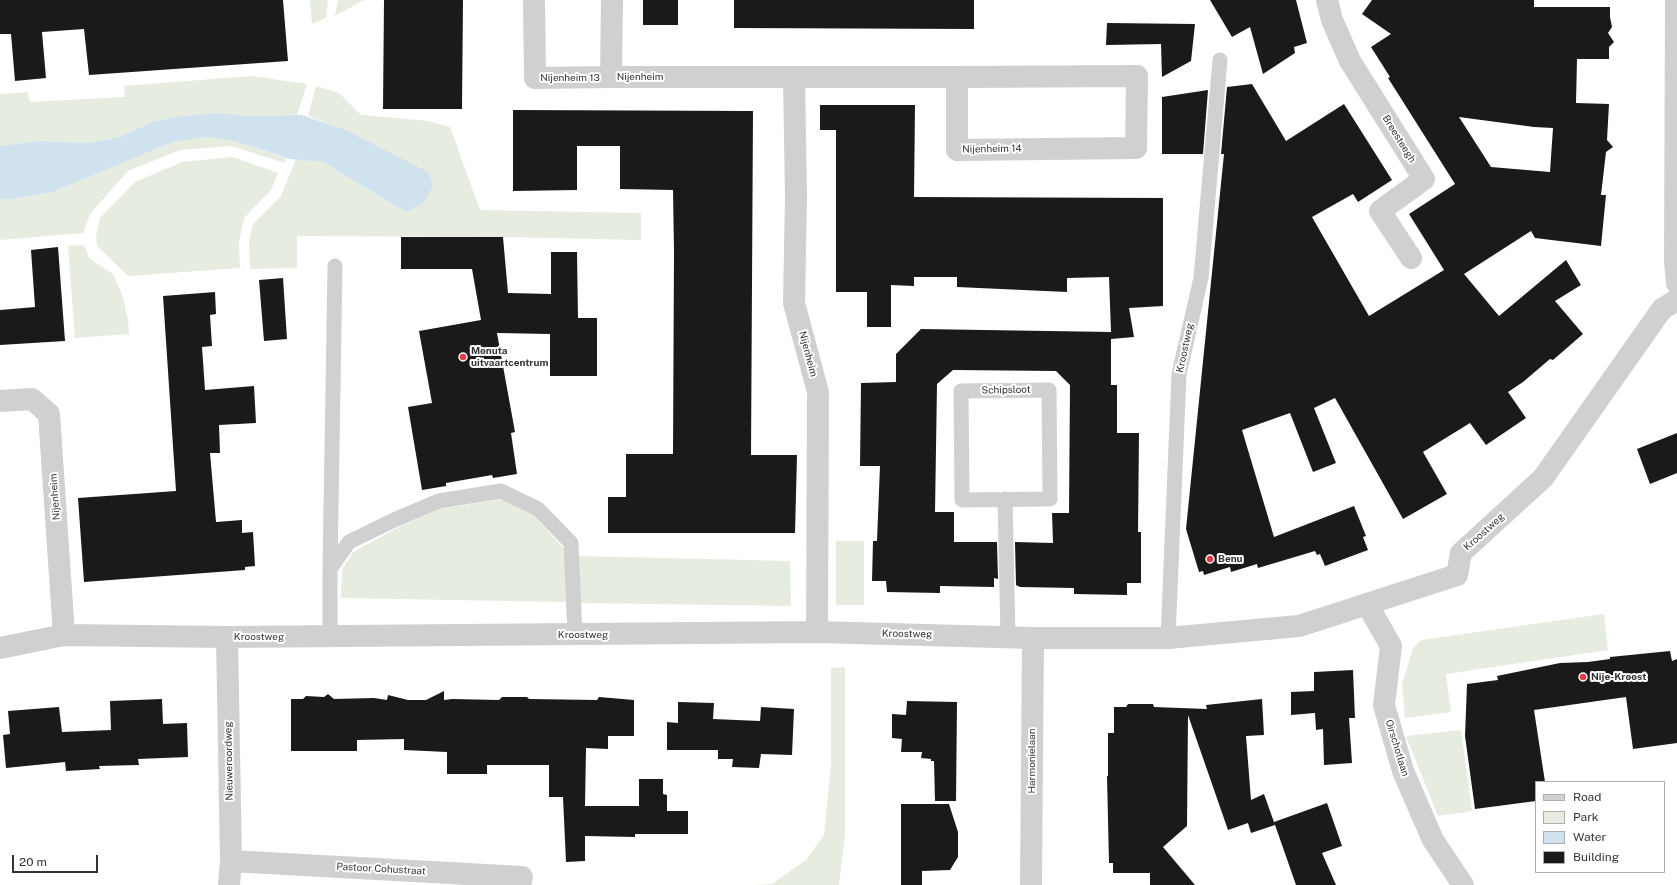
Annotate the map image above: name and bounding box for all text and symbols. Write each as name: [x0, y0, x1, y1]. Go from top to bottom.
street label: Nijenheim: [617, 71, 663, 83]
street label: Nijenheim 13: [540, 72, 600, 84]
street label: Breesteegh: [1380, 113, 1418, 165]
street label: Nijenheim 14: [962, 142, 1022, 156]
street label: Kroostweg: [1174, 322, 1196, 374]
street label: Nijenheim: [796, 330, 820, 378]
place label: Monuta uitvaartcentrum: [471, 345, 548, 368]
marker: Monuta uitvaartcentrum: [458, 352, 468, 362]
street label: Schipsloot: [981, 384, 1031, 396]
street label: Nijenheim: [47, 473, 63, 521]
street label: Kroostweg: [1461, 511, 1507, 553]
place label: Benu: [1218, 553, 1243, 565]
marker: Benu: [1205, 554, 1215, 564]
street label: Kroostweg: [882, 628, 932, 640]
street label: Kroostweg: [558, 629, 608, 641]
street label: Kroostweg: [234, 631, 284, 643]
place label: Nije-Kroost: [1591, 671, 1646, 683]
marker: Nije-Kroost: [1578, 672, 1588, 682]
street label: Oirschotlaan: [1383, 718, 1411, 778]
street label: Nieuweroordweg: [222, 721, 236, 801]
street label: Harmonielaan: [1026, 728, 1038, 794]
legend: [1535, 781, 1665, 873]
text: Road: [1573, 790, 1601, 804]
text: Park: [1573, 810, 1599, 824]
text: Water: [1573, 830, 1606, 844]
scale bar: [14, 847, 100, 873]
text: Building: [1573, 850, 1619, 864]
text: 20 m: [19, 855, 47, 869]
street label: Pastoor Cohustraat: [336, 861, 426, 877]

